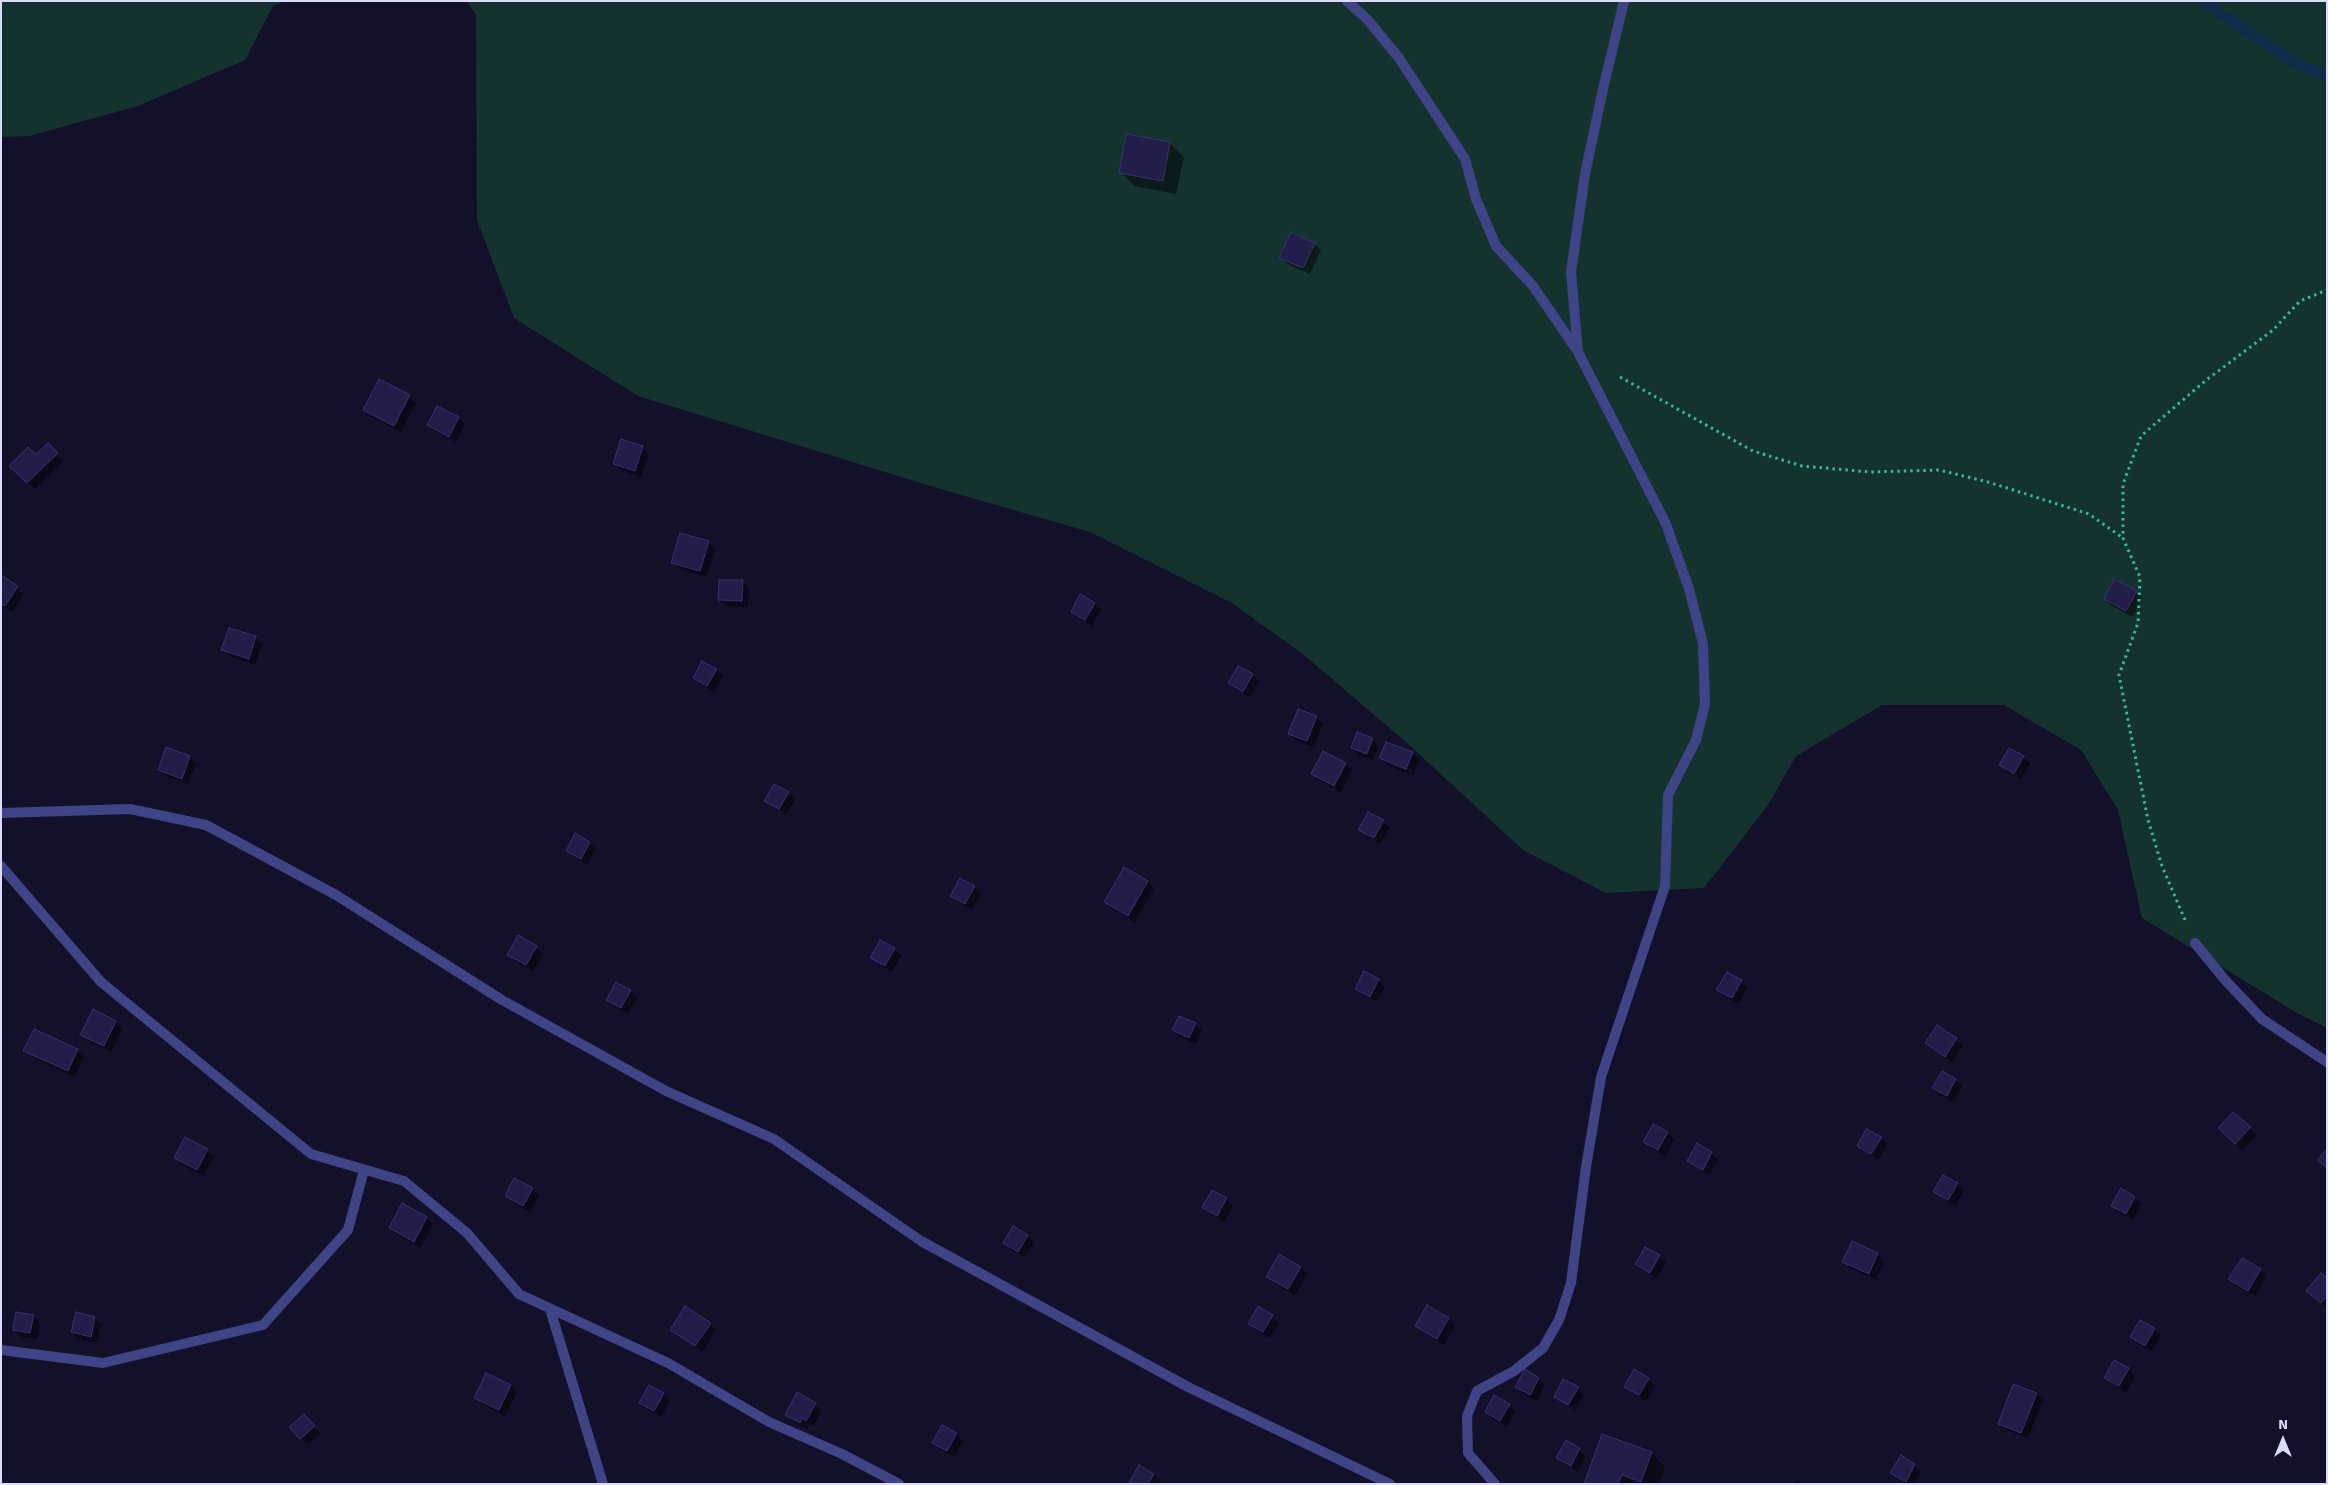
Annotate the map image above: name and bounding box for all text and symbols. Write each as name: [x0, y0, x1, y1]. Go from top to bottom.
north arrow: [2258, 1415, 2308, 1465]
text: N: [2278, 1416, 2288, 1433]

